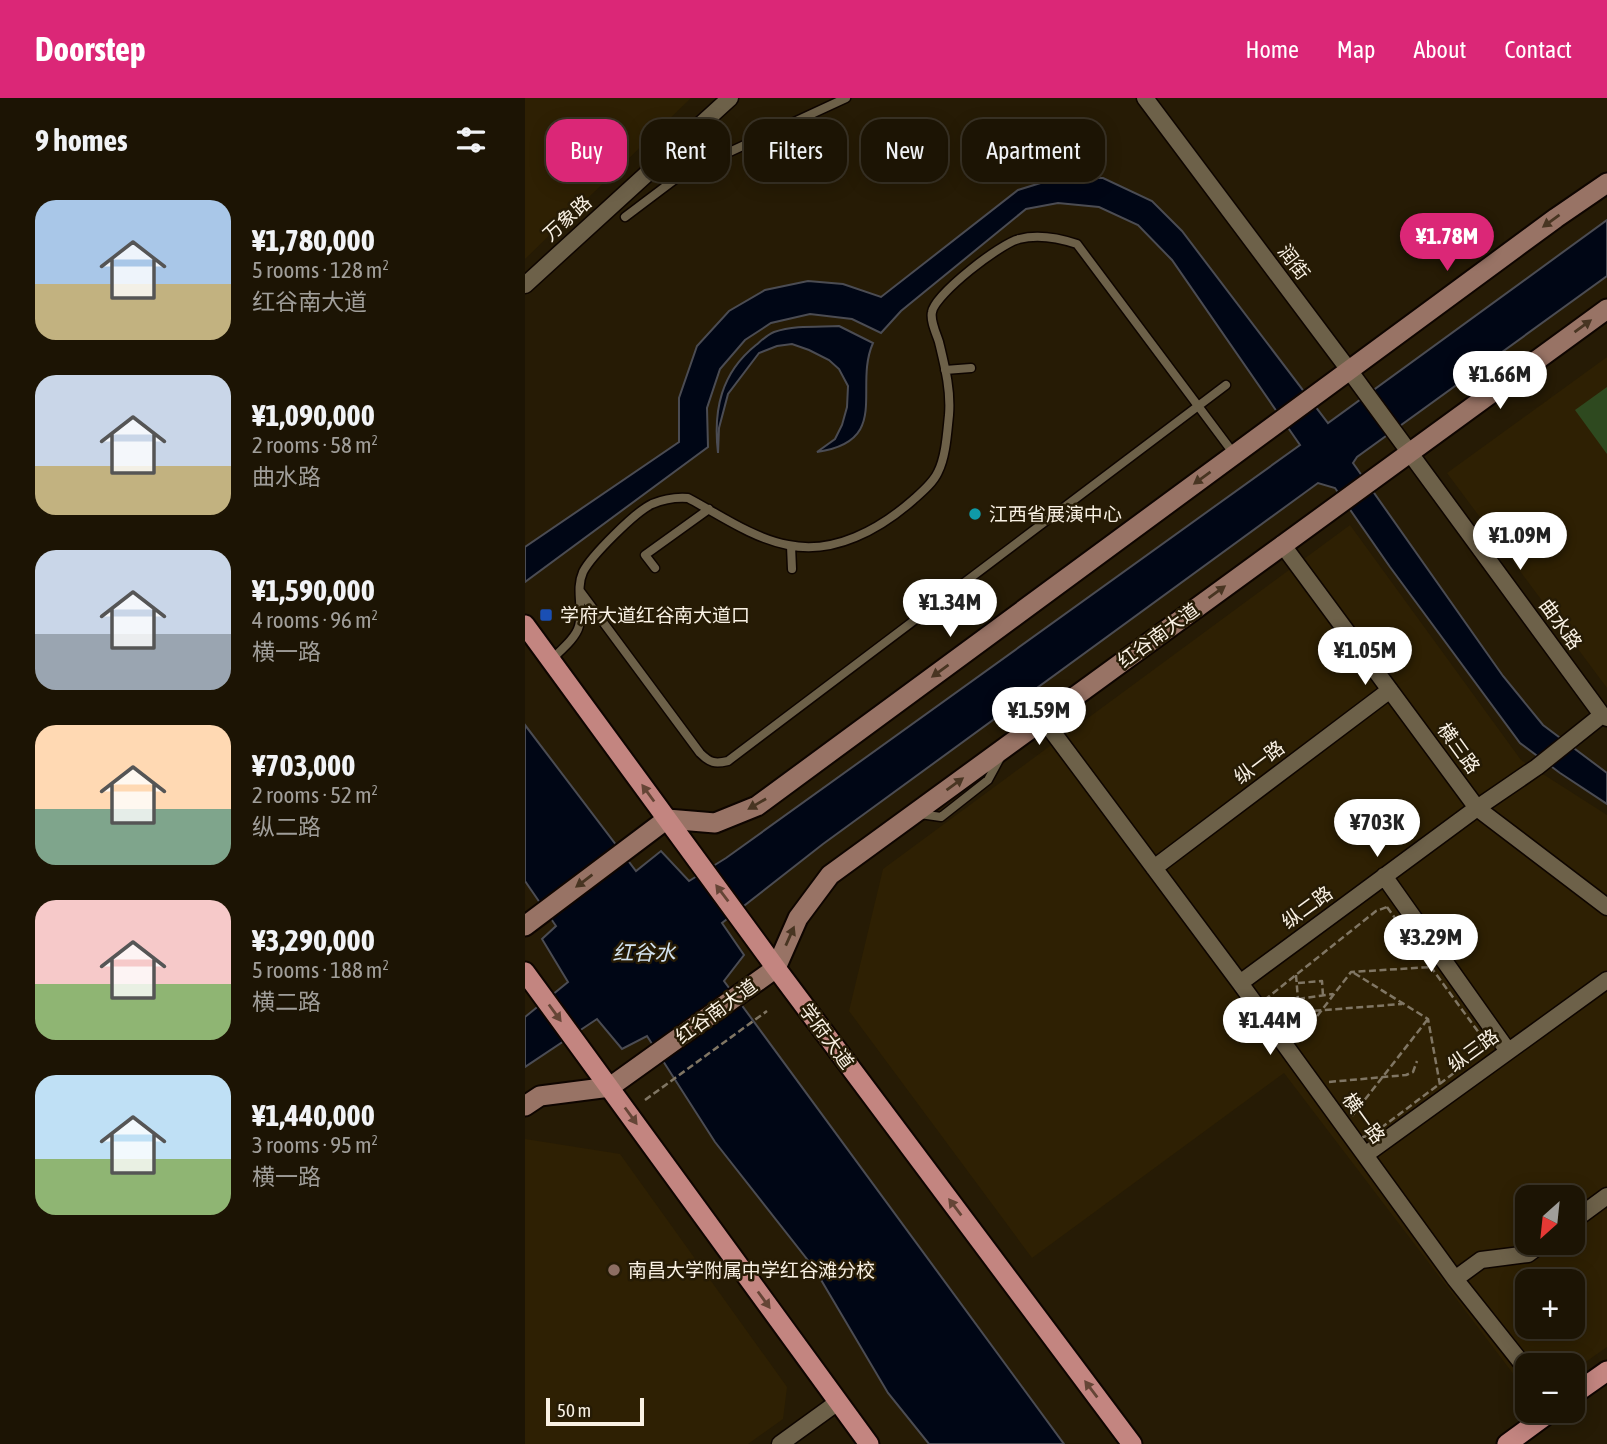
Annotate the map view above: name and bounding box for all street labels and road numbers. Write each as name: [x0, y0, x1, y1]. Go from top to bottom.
street label: 万象路: [538, 191, 596, 245]
street label: 润街: [1274, 240, 1314, 284]
street label: 曲水路: [1535, 594, 1587, 654]
street label: 红谷南大道: [1113, 598, 1203, 672]
street label: 横三路: [1433, 718, 1485, 778]
street label: 纵一路: [1230, 736, 1288, 788]
street label: 纵二路: [1277, 881, 1337, 933]
street label: 红谷南大道: [671, 974, 761, 1048]
street label: 学府大道: [795, 999, 859, 1073]
street label: 纵三路: [1443, 1024, 1503, 1076]
street label: 横一路: [1338, 1088, 1390, 1148]

